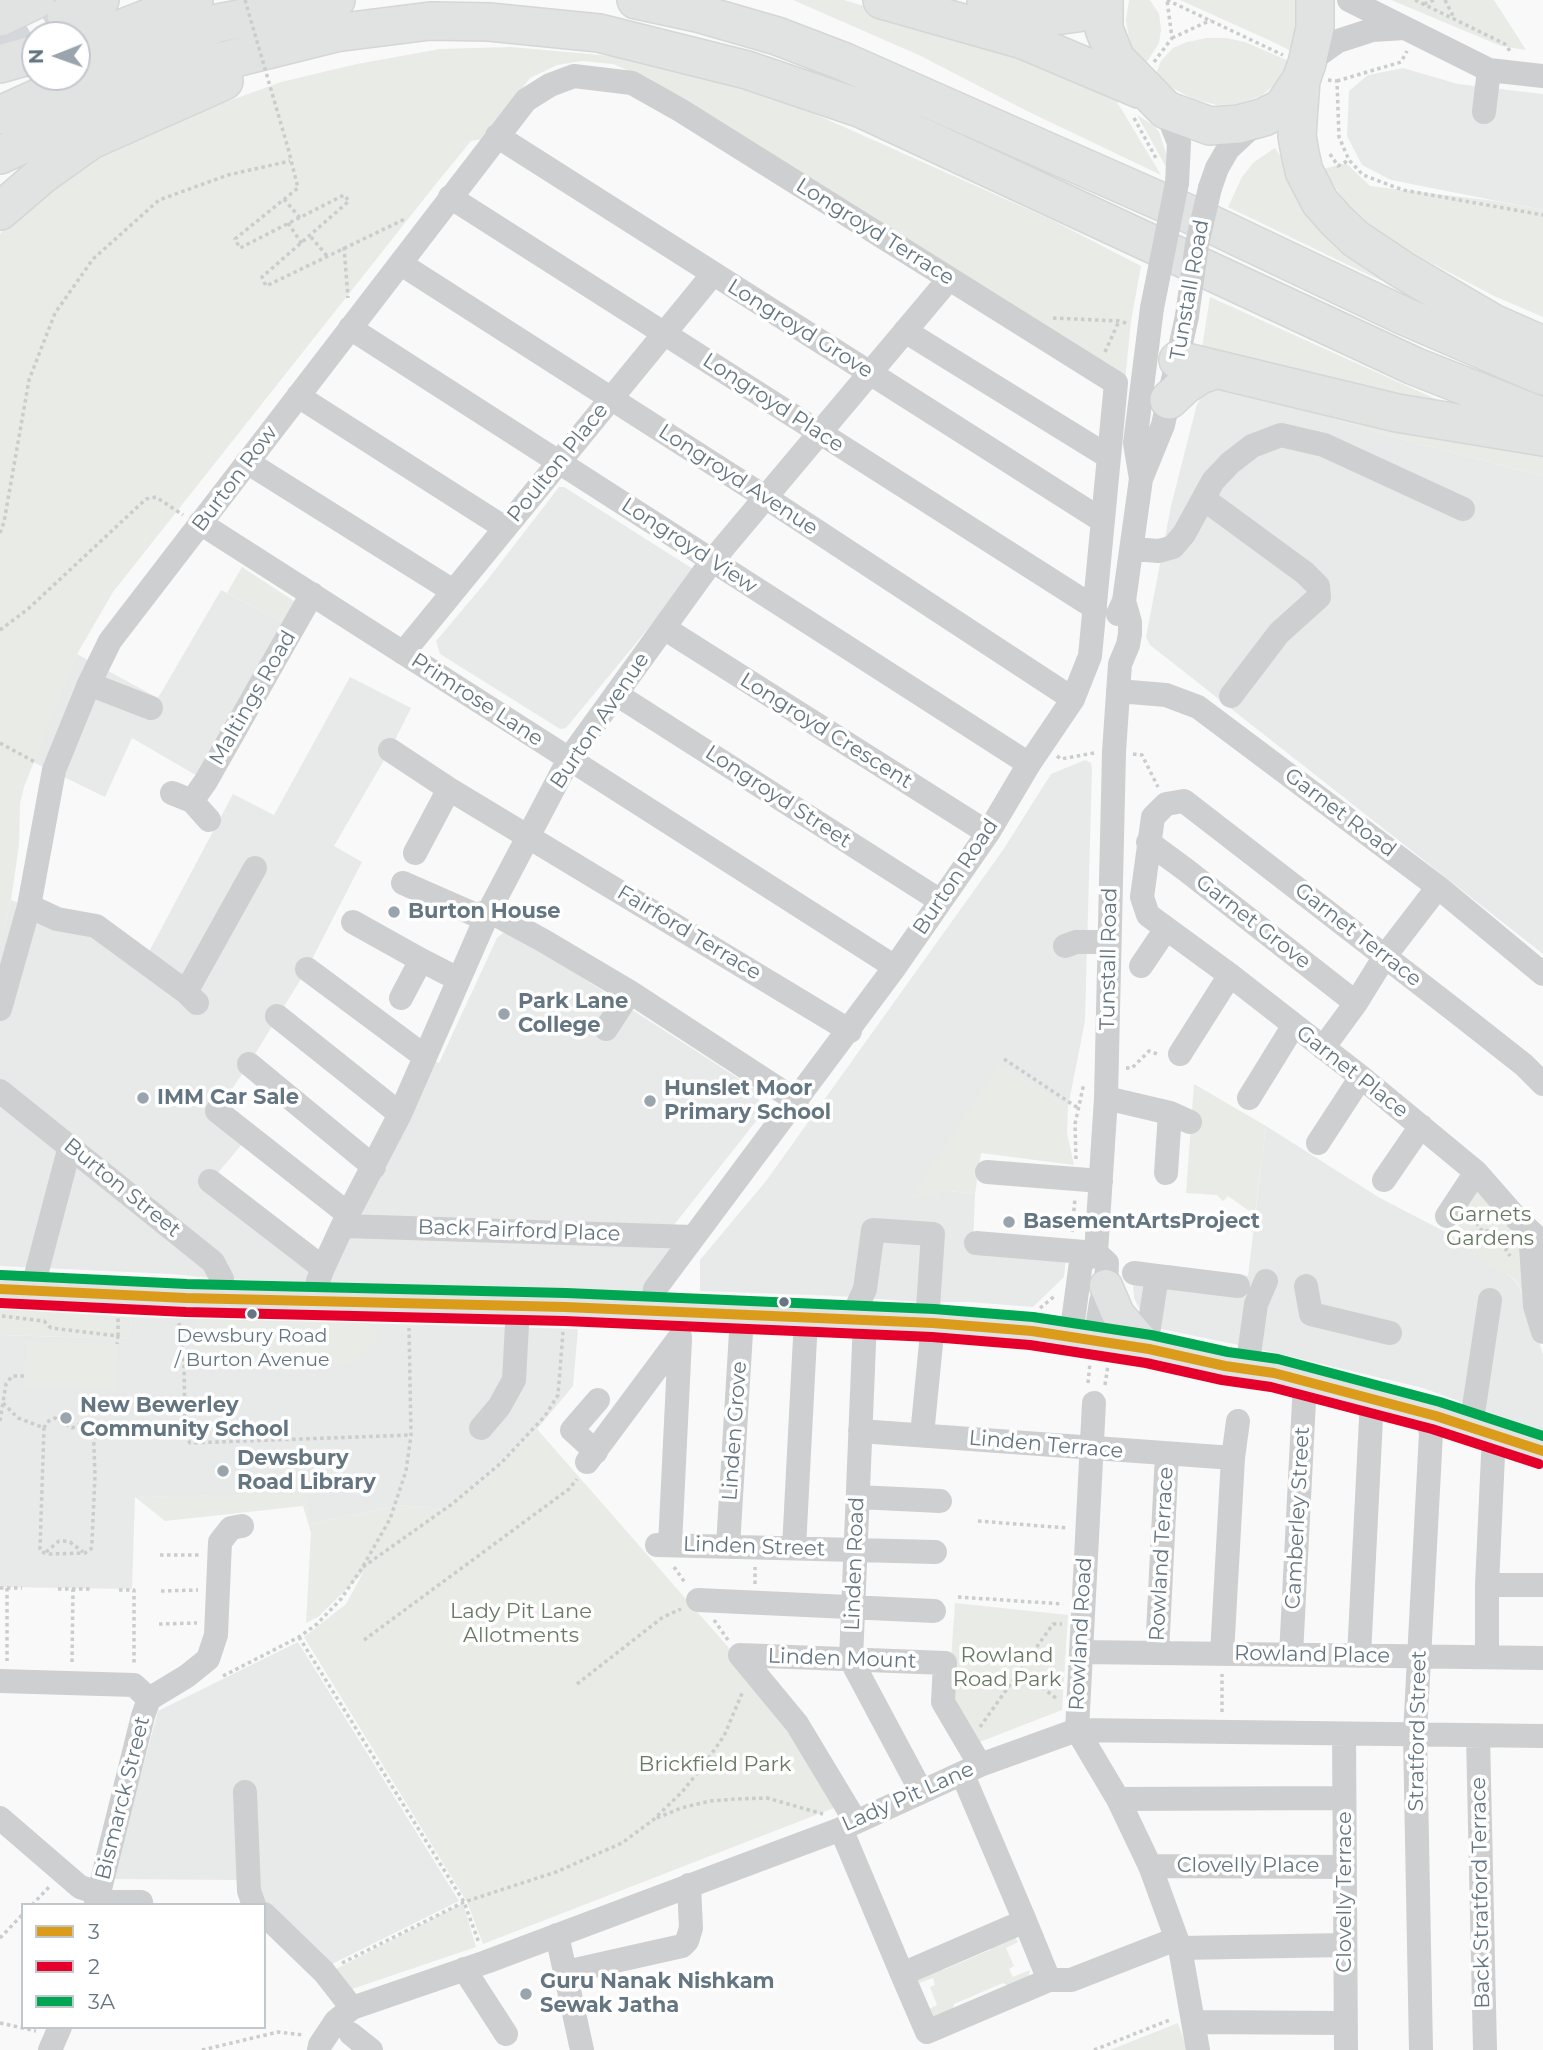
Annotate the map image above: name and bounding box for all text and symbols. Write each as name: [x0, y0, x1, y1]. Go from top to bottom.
north arrow: [21, 21, 91, 91]
text: N: [25, 48, 48, 64]
street label: Longroyd Terrace: [791, 173, 959, 291]
street label: Tunstall Road: [1165, 218, 1215, 362]
street label: Longroyd Grove: [723, 274, 877, 384]
street label: Longroyd Place: [698, 348, 848, 458]
street label: Poulton Place: [502, 398, 614, 528]
street label: Longroyd Avenue: [654, 419, 822, 541]
street label: Burton Row: [187, 421, 283, 537]
street label: Longroyd View: [616, 493, 762, 599]
street label: Maltings Road: [204, 626, 302, 770]
street label: Primrose Lane: [406, 648, 548, 752]
street label: Burton Avenue: [545, 648, 655, 794]
street label: Longroyd Crescent: [735, 668, 917, 794]
street label: Longroyd Street: [700, 740, 856, 854]
street label: Garnet Road: [1279, 763, 1401, 863]
street label: Burton Road: [908, 814, 1004, 940]
street label: Garnet Grove: [1191, 869, 1315, 975]
street label: Garnet Terrace: [1290, 878, 1426, 992]
street label: Fairford Terrace: [612, 880, 766, 986]
street label: Tunstall Road: [1095, 888, 1123, 1030]
place label: Burton House: [408, 899, 560, 925]
marker: Burton House: [386, 904, 402, 920]
place label: Park Lane College: [518, 989, 628, 1039]
marker: Park Lane College: [496, 1006, 512, 1022]
street label: Garnet Place: [1291, 1020, 1413, 1124]
place label: Hunslet Moor Primary School: [664, 1076, 831, 1126]
place label: IMM Car Sale: [157, 1085, 299, 1111]
marker: IMM Car Sale: [135, 1090, 151, 1106]
marker: Hunslet Moor Primary School: [642, 1093, 658, 1109]
street label: Burton Street: [58, 1133, 186, 1243]
park label: Garnets Gardens: [1446, 1202, 1534, 1252]
place label: BasementArtsProject: [1023, 1209, 1260, 1235]
marker: BasementArtsProject: [1001, 1214, 1017, 1230]
street label: Back Fairford Place: [417, 1215, 621, 1247]
unlabelled marker: [777, 1295, 791, 1309]
marker: Dewsbury Road / Burton Avenue: [245, 1307, 259, 1321]
place label: Dewsbury Road / Burton Avenue: [174, 1325, 330, 1369]
street label: Linden Grove: [718, 1360, 752, 1502]
place label: New Bewerley Community School: [80, 1393, 289, 1443]
marker: New Bewerley Community School: [58, 1410, 74, 1426]
street label: Linden Terrace: [968, 1426, 1124, 1464]
street label: Camberley Street: [1281, 1426, 1315, 1610]
place label: Dewsbury Road Library: [237, 1446, 376, 1496]
marker: Dewsbury Road Library: [215, 1463, 231, 1479]
street label: Rowland Terrace: [1145, 1466, 1179, 1642]
street label: Linden Road: [840, 1497, 870, 1631]
street label: Linden Street: [682, 1532, 826, 1562]
street label: Rowland Road: [1064, 1557, 1098, 1711]
park label: Lady Pit Lane Allotments: [450, 1599, 592, 1649]
street label: Rowland Place: [1234, 1641, 1390, 1669]
park label: Rowland Road Park: [953, 1643, 1061, 1693]
street label: Linden Mount: [767, 1644, 917, 1674]
street label: Stratford Street: [1404, 1650, 1432, 1812]
street label: Bismarck Street: [90, 1714, 156, 1882]
park label: Brickfield Park: [639, 1752, 791, 1778]
street label: Lady Pit Lane: [838, 1757, 978, 1837]
street label: Back Stratford Terrace: [1466, 1777, 1496, 2009]
street label: Clovelly Terrace: [1332, 1811, 1358, 1973]
street label: Clovelly Place: [1177, 1853, 1319, 1879]
legend: [21, 1903, 266, 2029]
text: 3: [88, 1919, 100, 1944]
text: 2: [88, 1954, 100, 1979]
place label: Guru Nanak Nishkam Sewak Jatha: [540, 1969, 775, 2019]
marker: Guru Nanak Nishkam Sewak Jatha: [518, 1986, 534, 2002]
text: 3A: [88, 1989, 115, 2014]

